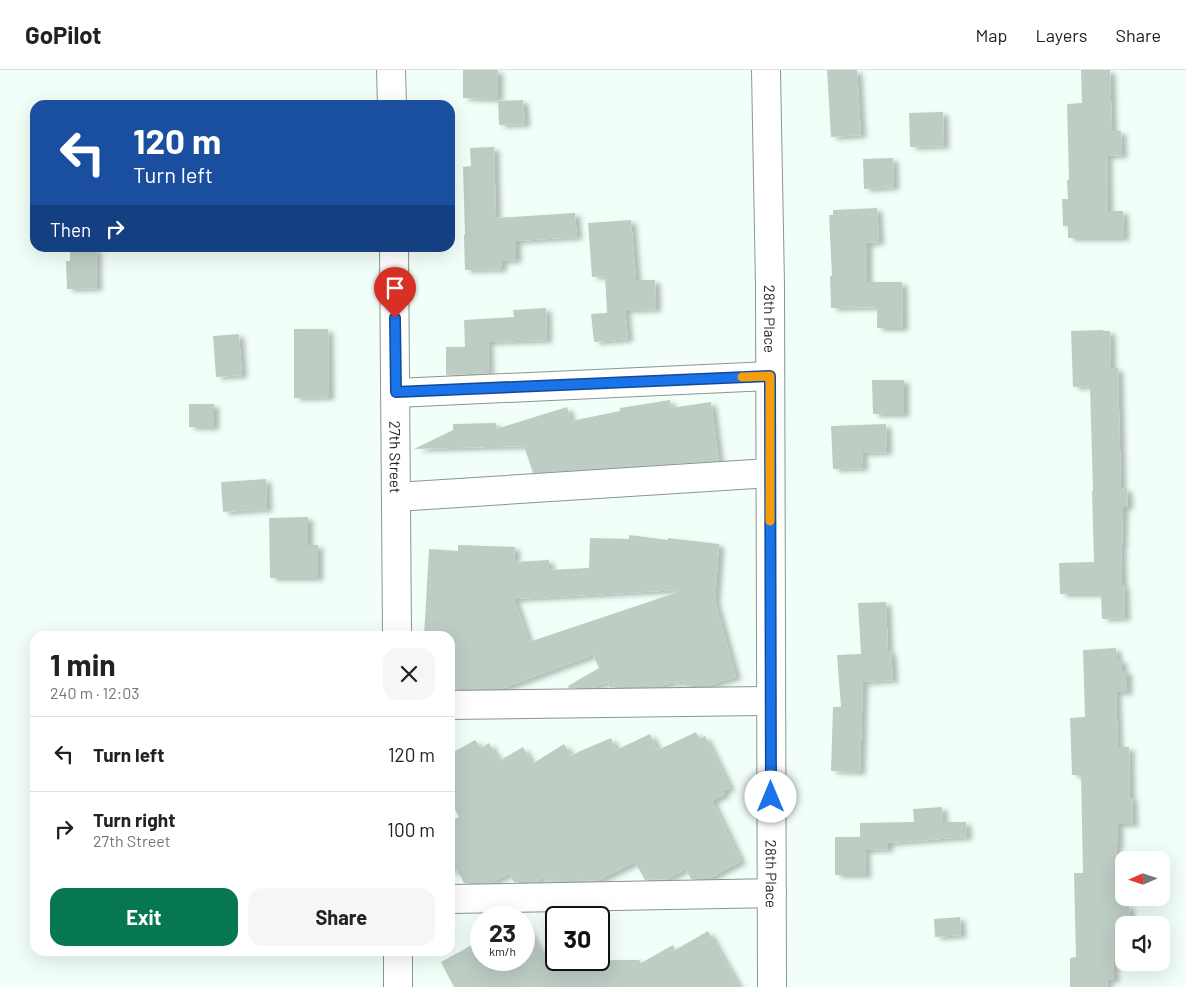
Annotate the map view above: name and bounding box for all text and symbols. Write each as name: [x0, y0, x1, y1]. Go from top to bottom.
text: GoPilot: [25, 20, 102, 49]
text: Map: [975, 24, 1007, 46]
text: Layers: [1035, 24, 1088, 46]
text: Share: [1116, 24, 1161, 46]
text: 120 m: [133, 119, 221, 161]
icon: left: [50, 120, 115, 185]
text: Turn left: [133, 161, 213, 187]
icon: right: [101, 215, 129, 243]
text: Then: [50, 218, 91, 241]
pin: [374, 267, 416, 318]
icon: arrive: [381, 274, 409, 302]
street label: 28th Place: [761, 285, 779, 353]
street label: 27th Street: [386, 421, 405, 493]
text: 1 min: [50, 646, 116, 682]
button: close: [383, 648, 435, 700]
text: 240 m · 12:03: [50, 683, 140, 702]
icon: left: [50, 740, 78, 768]
text: Turn left: [93, 743, 164, 766]
text: 120 m: [388, 743, 435, 766]
position arrow: [744, 770, 796, 822]
text: Turn right: [93, 808, 175, 831]
icon: right: [50, 815, 78, 843]
text: 100 m: [387, 818, 435, 841]
text: 27th Street: [93, 831, 170, 850]
street label: 28th Place: [763, 840, 781, 908]
north arrow: [1115, 851, 1170, 906]
map controls: [1115, 851, 1170, 971]
button: Exit: [50, 888, 238, 946]
button: Share: [248, 888, 435, 946]
speed limit sign: 30: [545, 906, 610, 971]
button: sound: [1115, 916, 1170, 971]
text: 23: [489, 917, 516, 947]
text: km/h: [489, 944, 516, 958]

